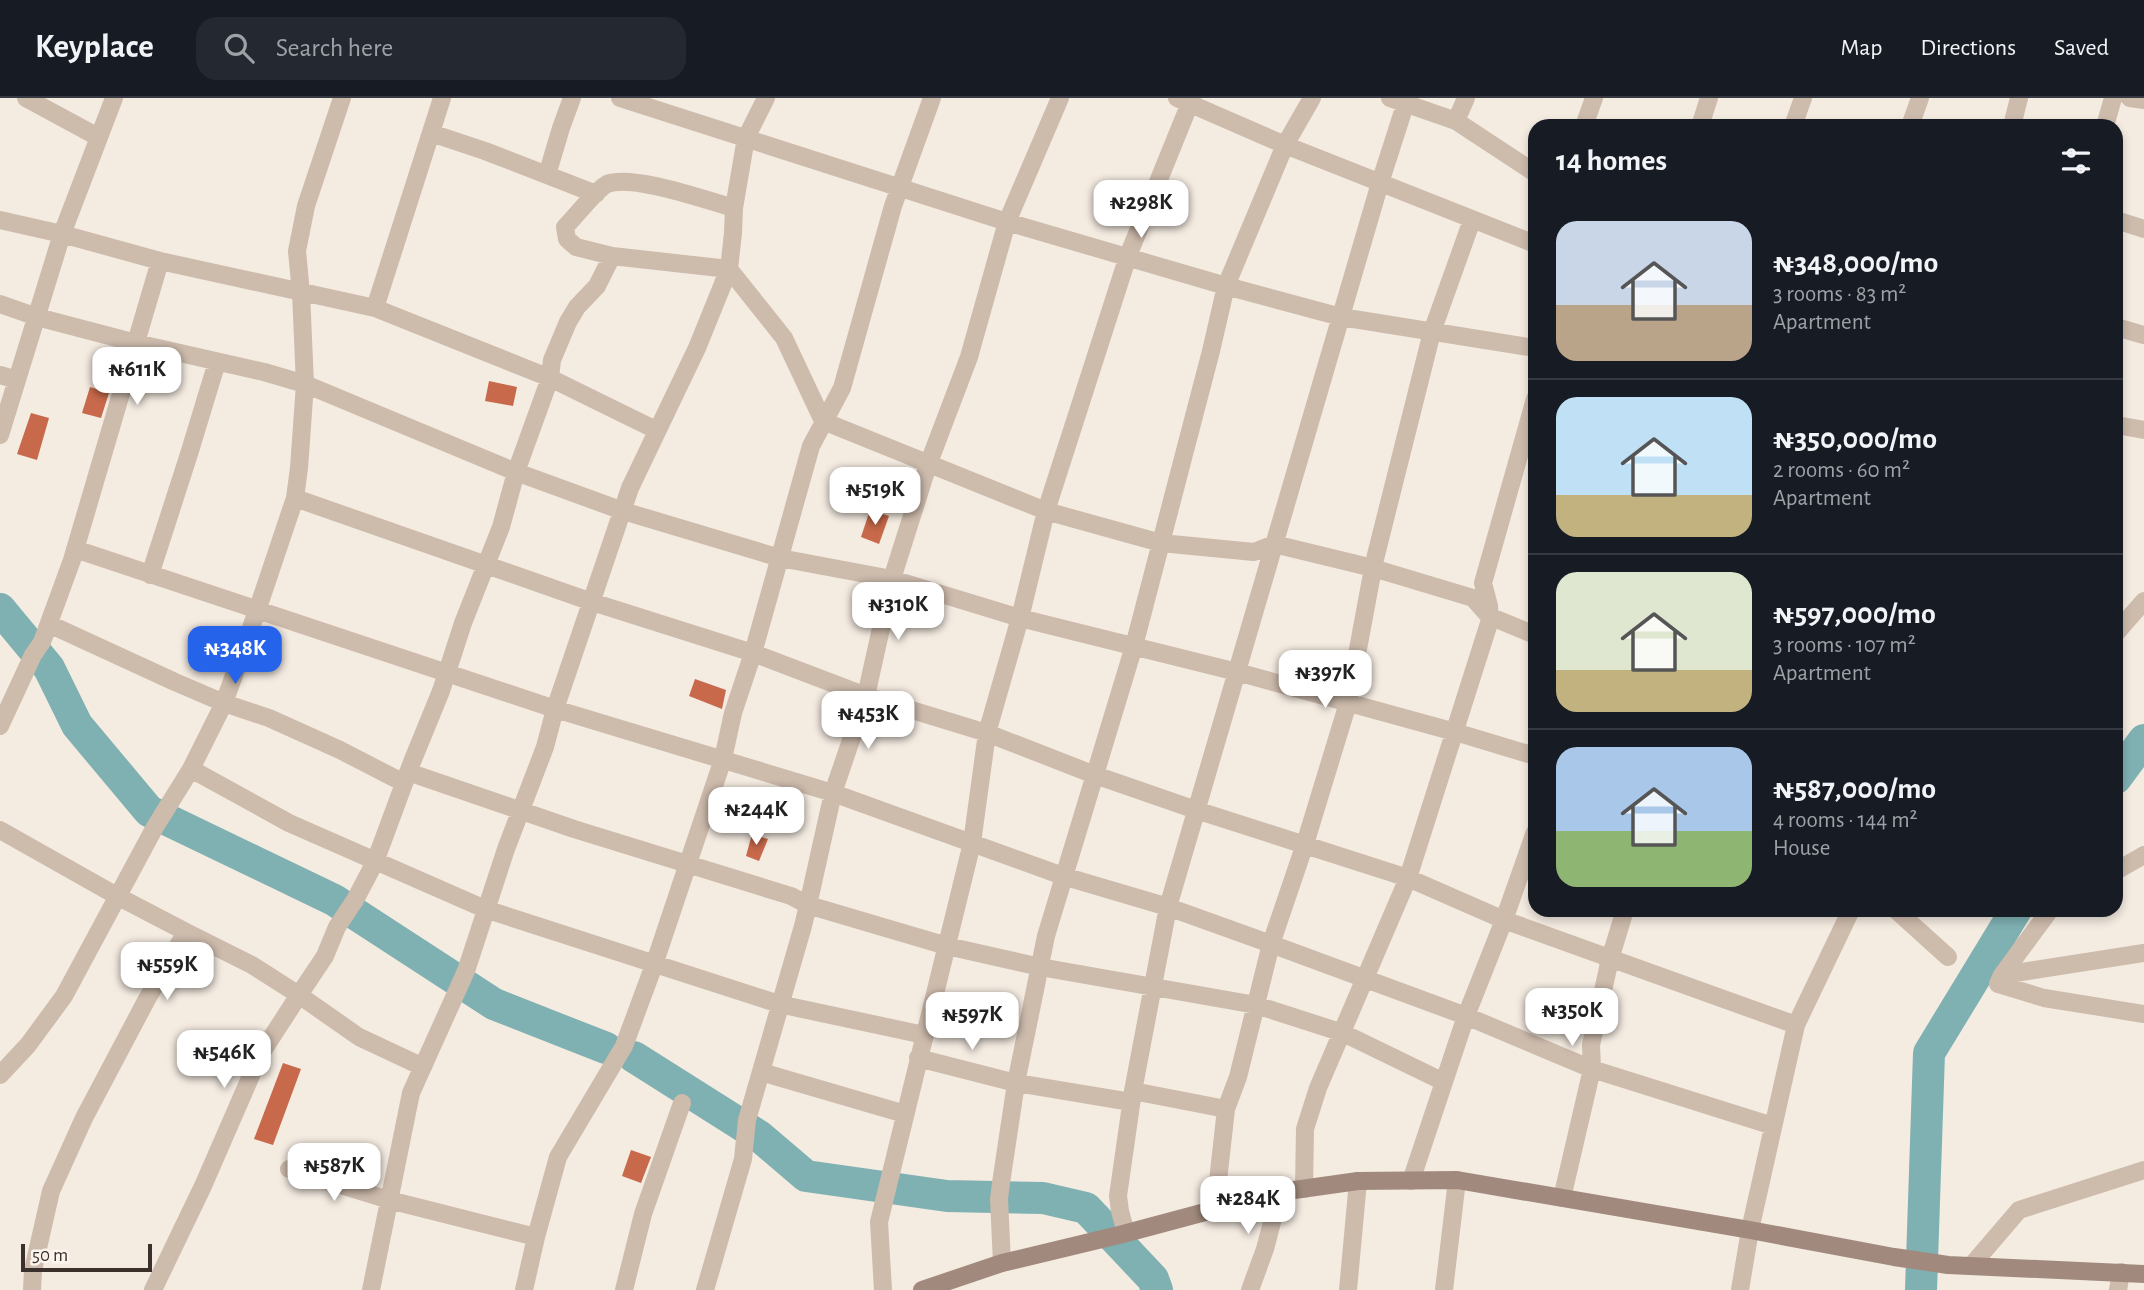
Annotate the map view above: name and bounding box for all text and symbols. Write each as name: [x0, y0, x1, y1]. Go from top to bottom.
search box: [196, 17, 686, 80]
icon: search: [220, 29, 258, 67]
text: Keyplace: [35, 31, 154, 64]
text: Search here: [276, 35, 393, 61]
text: Map: [1840, 36, 1882, 60]
text: Directions: [1920, 36, 2016, 60]
text: Saved: [2054, 36, 2109, 60]
icon: filters: [2057, 142, 2095, 180]
text: 14 homes: [1556, 146, 1667, 176]
pin: ₦298K: [1092, 180, 1190, 240]
text: ₦298K: [1110, 191, 1172, 214]
text: ₦348,000/mo: [1773, 248, 1938, 278]
icon: home: [1612, 249, 1696, 333]
text: 3 rooms · 83 m²: [1773, 283, 1906, 306]
text: Apartment: [1773, 311, 1871, 334]
pin: ₦611K: [88, 348, 186, 407]
text: ₦611K: [108, 358, 166, 381]
text: ₦350,000/mo: [1773, 424, 1937, 454]
icon: home: [1612, 425, 1696, 509]
text: 2 rooms · 60 m²: [1773, 459, 1910, 482]
pin: ₦519K: [826, 468, 924, 527]
text: ₦519K: [846, 478, 904, 501]
text: Apartment: [1773, 487, 1871, 510]
pin: ₦310K: [849, 582, 947, 642]
text: ₦310K: [868, 593, 928, 616]
text: ₦597,000/mo: [1773, 599, 1936, 629]
icon: home: [1612, 600, 1696, 684]
pin: ₦348K: [186, 626, 284, 686]
text: 3 rooms · 107 m²: [1773, 634, 1916, 657]
text: ₦348K: [204, 637, 266, 660]
pin: ₦397K: [1276, 650, 1374, 710]
text: ₦397K: [1295, 661, 1355, 684]
text: Apartment: [1773, 662, 1871, 685]
pin: ₦453K: [819, 692, 917, 751]
text: ₦453K: [837, 702, 899, 725]
text: ₦587,000/mo: [1773, 774, 1936, 804]
icon: home: [1612, 775, 1696, 859]
pin: ₦244K: [707, 788, 805, 847]
text: ₦244K: [724, 798, 788, 821]
text: 4 rooms · 144 m²: [1773, 809, 1918, 832]
text: House: [1773, 837, 1830, 860]
pin: ₦559K: [118, 942, 216, 1002]
text: ₦559K: [137, 953, 197, 976]
pin: ₦350K: [1523, 988, 1621, 1048]
pin: ₦597K: [923, 992, 1021, 1052]
text: ₦350K: [1541, 999, 1603, 1022]
text: ₦597K: [942, 1003, 1002, 1026]
pin: ₦546K: [175, 1030, 273, 1090]
text: ₦546K: [193, 1041, 255, 1064]
pin: ₦587K: [285, 1144, 383, 1203]
text: ₦587K: [304, 1154, 364, 1177]
pin: ₦284K: [1199, 1176, 1297, 1236]
text: ₦284K: [1216, 1187, 1280, 1210]
scale bar: [21, 1241, 152, 1273]
text: 50 m: [32, 1246, 68, 1265]

